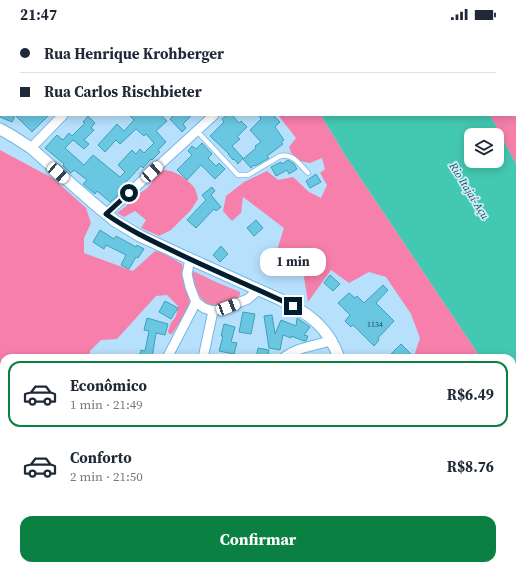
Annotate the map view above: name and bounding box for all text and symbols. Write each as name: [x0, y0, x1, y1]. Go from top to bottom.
text: 21:47: [20, 4, 57, 25]
text: Rua Henrique Krohberger: [44, 43, 224, 64]
text: Rua Carlos Rischbieter: [44, 81, 202, 102]
map controls: [464, 128, 504, 168]
button: layers: [464, 128, 504, 168]
water label: Rio Itajaí-Açu: [445, 159, 493, 223]
car: [139, 160, 165, 184]
car: [45, 161, 71, 185]
route start: [120, 184, 138, 202]
callout: 1 min: [260, 248, 326, 276]
text: 1 min: [276, 253, 310, 270]
car: [215, 297, 241, 317]
route end: [284, 297, 302, 315]
house number: 1134: [367, 319, 383, 330]
text: Econômico: [70, 375, 147, 396]
icon: car: [22, 376, 58, 412]
text: R$6.49: [447, 384, 494, 405]
text: 1 min · 21:49: [70, 396, 143, 413]
text: Conforto: [70, 447, 132, 468]
icon: car: [22, 448, 58, 484]
text: R$8.76: [447, 456, 494, 477]
text: 2 min · 21:50: [70, 468, 143, 485]
button: Confirmar: [20, 516, 496, 562]

